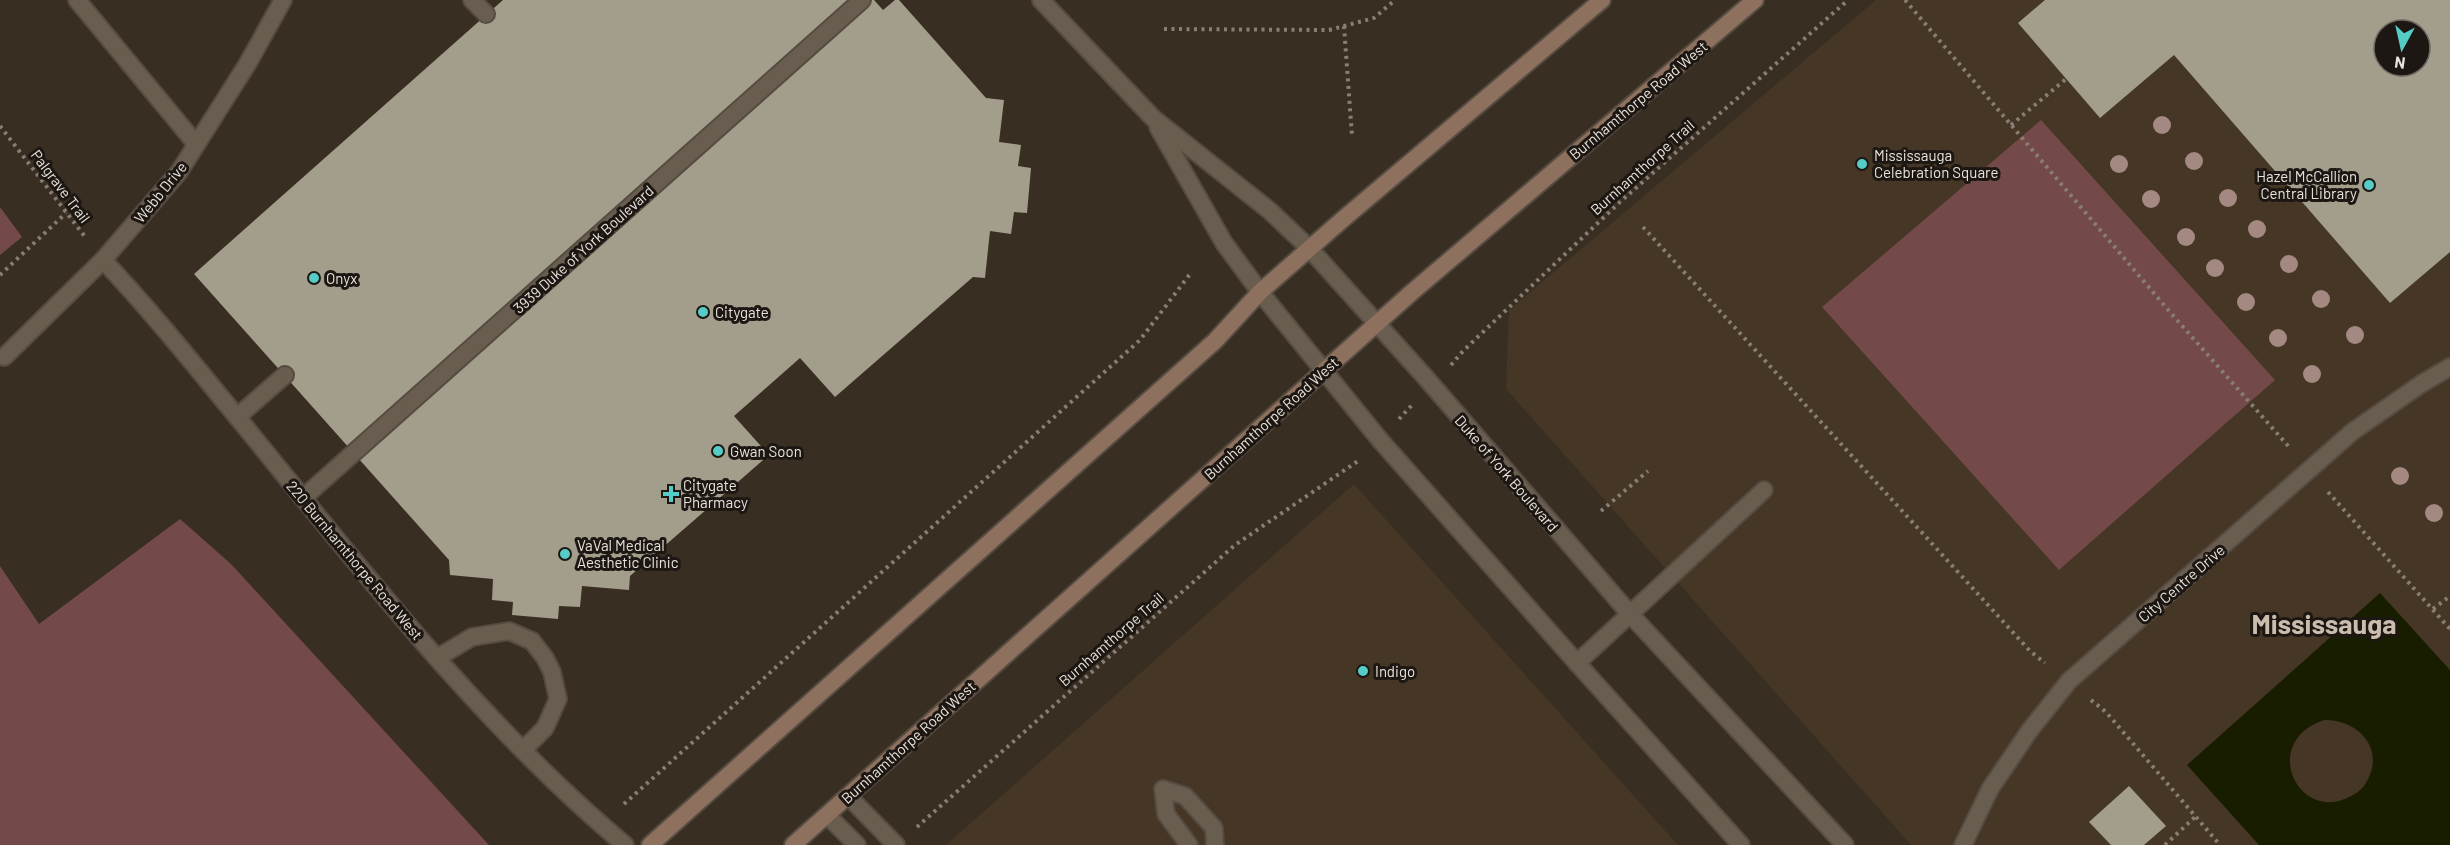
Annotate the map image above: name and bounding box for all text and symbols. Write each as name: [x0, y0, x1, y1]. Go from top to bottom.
north arrow: [2372, 18, 2432, 78]
street label: Burnhamthorpe Road West: [1565, 37, 1711, 163]
text: N: [2393, 53, 2406, 73]
street label: Burnhamthorpe Trail: [1586, 116, 1698, 218]
street label: Palgrave Trail: [28, 146, 94, 226]
place label: Mississauga Celebration Square: [1874, 146, 1998, 181]
marker: Mississauga Celebration Square: [1855, 157, 1869, 171]
street label: Webb Drive: [130, 158, 190, 226]
place label: Hazel McCallion Central Library: [2256, 167, 2357, 202]
marker: Hazel McCallion Central Library: [2362, 178, 2376, 192]
street label: 3939 Duke of York Boulevard: [509, 181, 657, 317]
place label: Onyx: [326, 269, 357, 287]
marker: Onyx: [307, 271, 321, 285]
place label: Citygate: [715, 303, 769, 321]
marker: Citygate: [696, 305, 710, 319]
street label: Burnhamthorpe Road West: [1200, 353, 1342, 483]
street label: Duke of York Boulevard: [1451, 411, 1563, 535]
place label: Gwan Soon: [730, 442, 802, 460]
marker: Gwan Soon: [711, 444, 725, 458]
place label: Citygate Pharmacy: [683, 476, 748, 511]
street label: 220 Burnhamthorpe Road West: [283, 477, 427, 643]
marker: Citygate Pharmacy: [664, 487, 678, 501]
place label: VaVal Medical Aesthetic Clinic: [577, 536, 679, 571]
street label: City Centre Drive: [2134, 541, 2228, 625]
marker: VaVal Medical Aesthetic Clinic: [558, 547, 572, 561]
street label: Burnhamthorpe Trail: [1055, 588, 1167, 690]
district label: Mississauga: [2251, 607, 2397, 639]
place label: Indigo: [1375, 662, 1415, 680]
marker: Indigo: [1356, 664, 1370, 678]
street label: Burnhamthorpe Road West: [837, 677, 979, 807]

